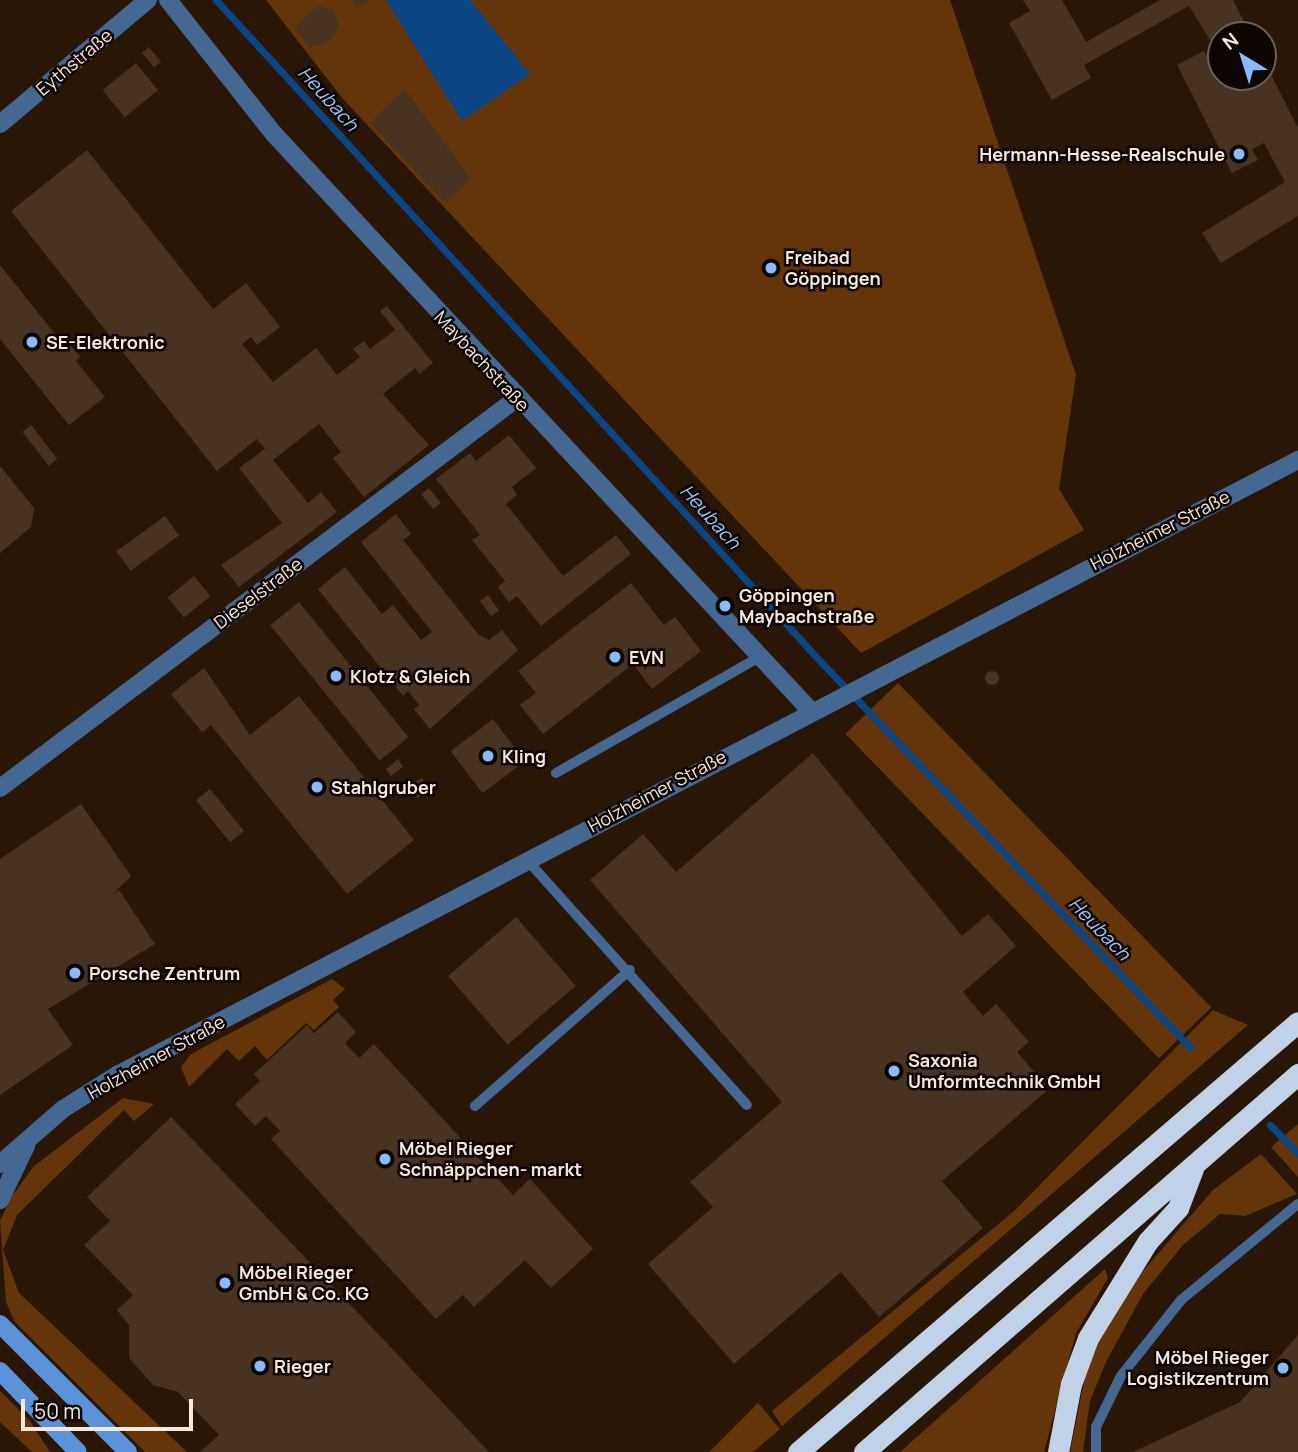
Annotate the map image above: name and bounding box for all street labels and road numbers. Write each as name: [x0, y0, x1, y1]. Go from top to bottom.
street label: Eythstraße: [32, 24, 116, 100]
street label: Maybachstraße: [430, 306, 534, 416]
street label: Holzheimer Straße: [1087, 485, 1233, 575]
street label: Dieselstraße: [210, 553, 306, 633]
street label: Holzheimer Straße: [584, 745, 730, 837]
street label: Holzheimer Straße: [84, 1010, 228, 1104]

